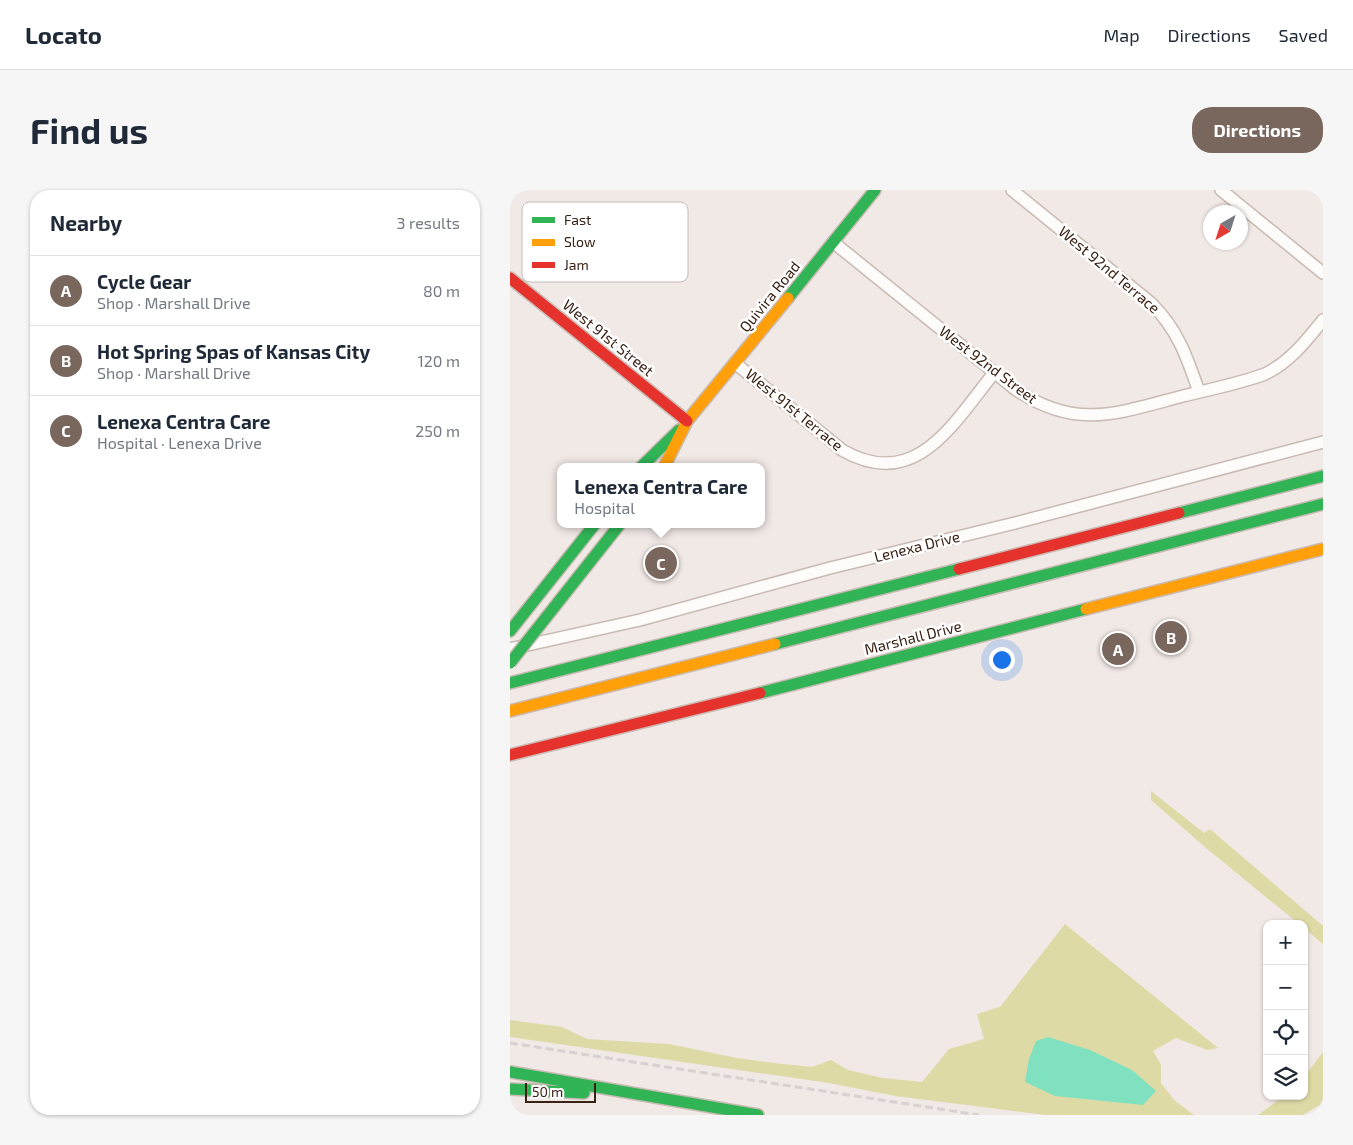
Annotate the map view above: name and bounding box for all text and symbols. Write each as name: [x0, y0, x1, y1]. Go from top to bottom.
text: Locato: [25, 20, 102, 49]
text: Map: [1103, 24, 1140, 46]
text: Directions: [1168, 24, 1251, 46]
text: Saved: [1279, 24, 1328, 46]
button: Directions: [1192, 107, 1323, 153]
text: Find us: [30, 109, 148, 151]
legend: [522, 202, 688, 282]
north arrow: [1203, 205, 1248, 250]
text: Nearby: [50, 210, 122, 235]
text: Fast: [564, 211, 591, 228]
text: 3 results: [397, 213, 460, 232]
street label: West 92nd Terrace: [1055, 222, 1164, 317]
text: Slow: [564, 233, 596, 250]
text: Jam: [564, 256, 589, 273]
street label: Quivira Road: [735, 257, 804, 336]
text: Cycle Gear: [97, 270, 191, 293]
text: A: [61, 281, 71, 300]
text: 80 m: [423, 281, 460, 300]
text: Shop · Marshall Drive: [97, 293, 251, 312]
street label: West 91st Street: [560, 295, 658, 380]
street label: West 92nd Street: [936, 321, 1041, 407]
text: Hot Spring Spas of Kansas City: [97, 340, 370, 363]
text: B: [61, 351, 71, 370]
text: 120 m: [417, 351, 460, 370]
text: Shop · Marshall Drive: [97, 363, 251, 382]
street label: West 91st Terrace: [742, 364, 847, 454]
text: Lenexa Centra Care: [97, 410, 270, 433]
text: C: [61, 421, 71, 440]
text: 250 m: [415, 421, 460, 440]
text: Hospital · Lenexa Drive: [97, 433, 262, 452]
popup: [557, 463, 765, 528]
text: Lenexa Centra Care: [574, 475, 748, 498]
text: Hospital: [574, 498, 635, 517]
street label: Lenexa Drive: [872, 527, 961, 565]
pin: C: [645, 544, 677, 582]
street label: Marshall Drive: [862, 616, 963, 658]
pin: B: [1155, 618, 1187, 656]
pin: A: [1102, 630, 1134, 668]
your location: [989, 647, 1015, 673]
map controls: [1263, 920, 1308, 1100]
button: +: [1263, 920, 1308, 965]
button: −: [1263, 965, 1308, 1010]
button: locate: [1263, 1010, 1308, 1055]
button: layers: [1263, 1055, 1308, 1100]
scale bar: [525, 1080, 596, 1103]
text: 50 m: [532, 1083, 563, 1100]

